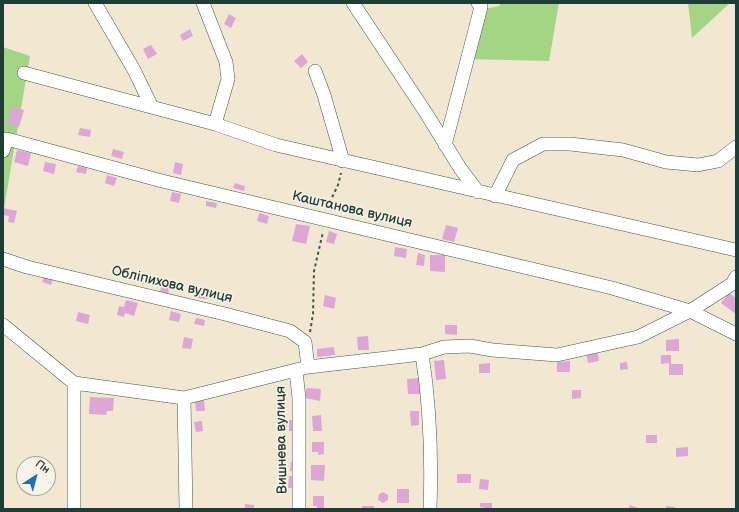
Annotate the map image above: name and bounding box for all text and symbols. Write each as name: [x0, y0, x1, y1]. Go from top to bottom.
street label: Каштанова вулиця: [290, 188, 414, 232]
street label: Обліпихова вулиця: [110, 263, 234, 307]
street label: Вишнева вулиця: [273, 386, 291, 494]
north arrow: [16, 456, 56, 496]
text: Пн: [33, 457, 53, 476]

